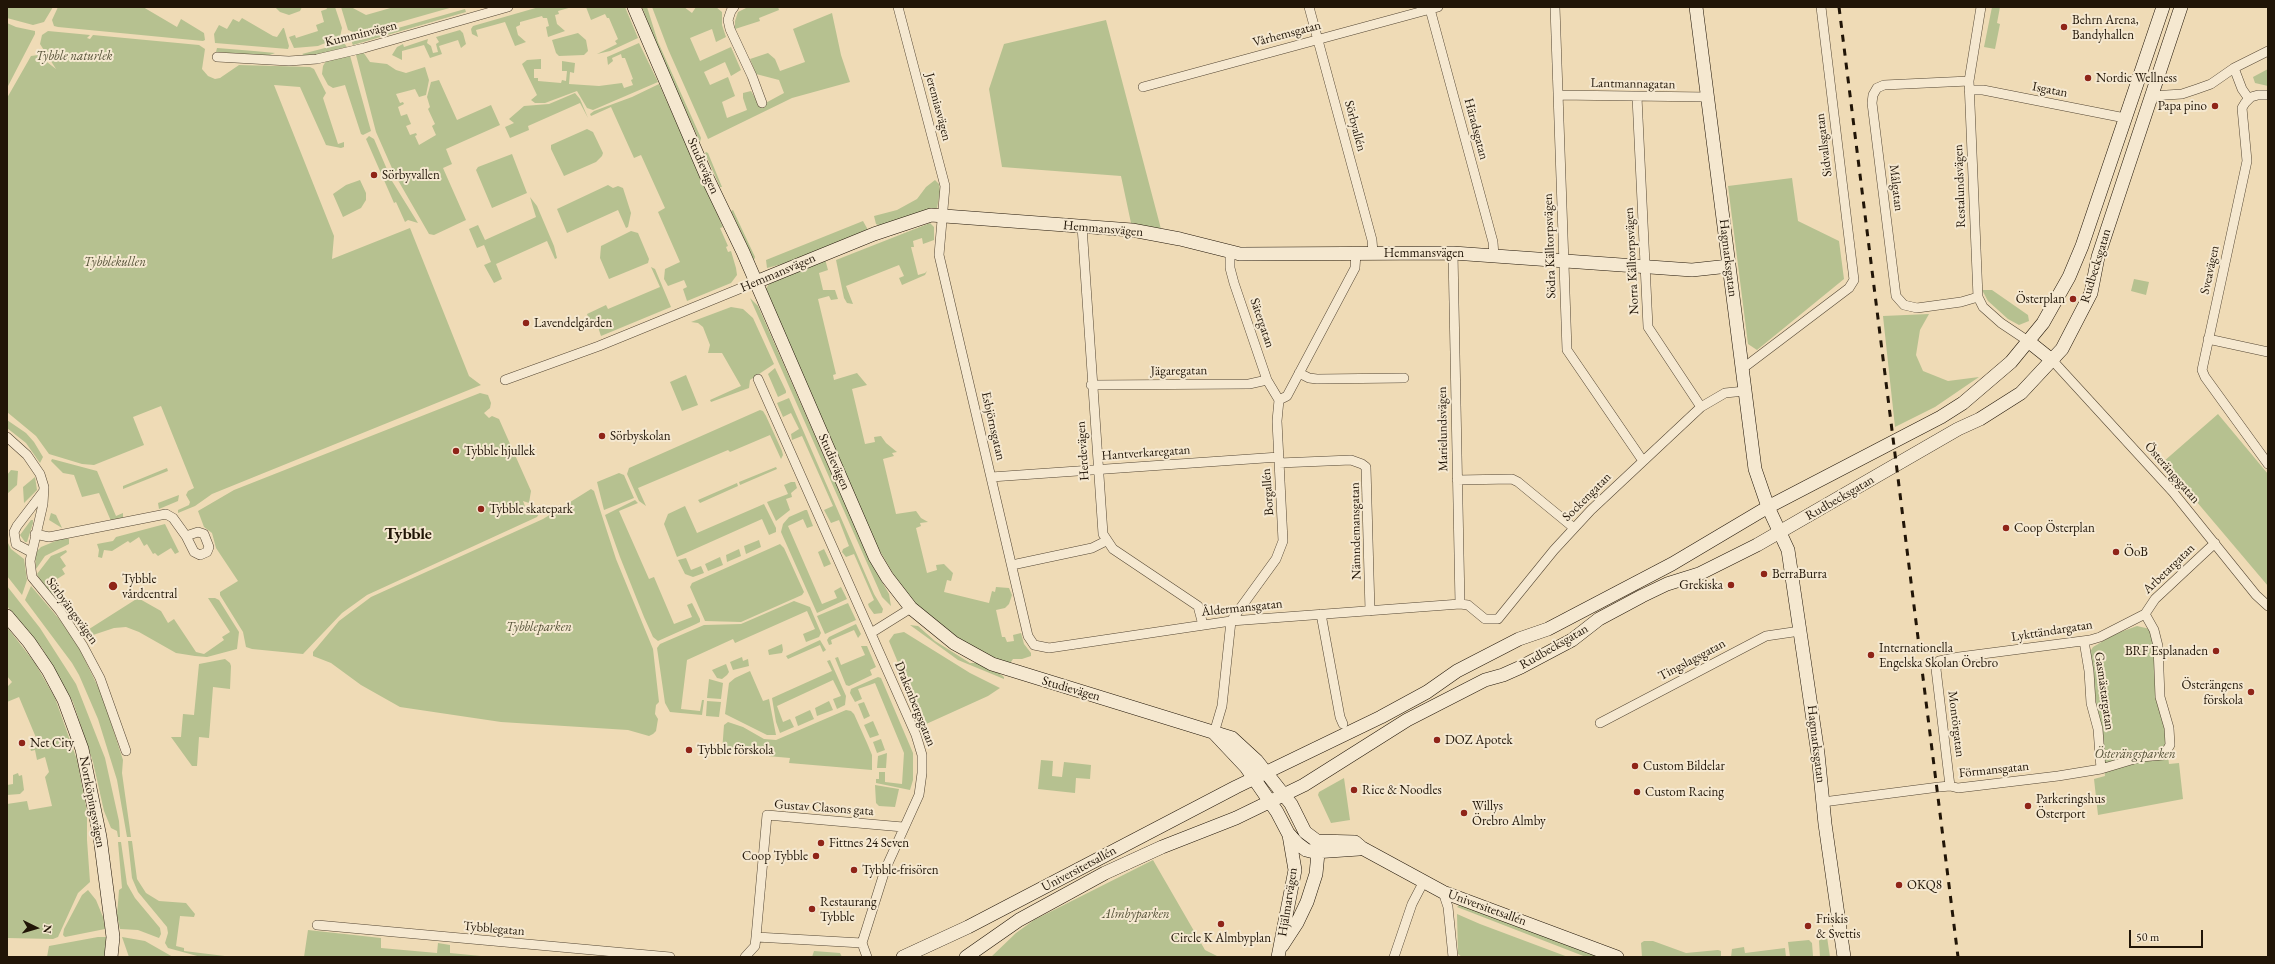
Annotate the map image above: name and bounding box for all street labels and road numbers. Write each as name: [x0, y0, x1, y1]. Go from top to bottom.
street label: Kumminvägen: [323, 17, 399, 51]
street label: Vårhemsgatan: [1251, 17, 1323, 51]
street label: Jeremiasvägen: [921, 71, 955, 143]
street label: Lantmannagatan: [1590, 75, 1676, 93]
street label: Isgatan: [2031, 79, 2069, 101]
street label: Häradsgatan: [1460, 97, 1492, 161]
street label: Sörbyallén: [1341, 99, 1369, 153]
street label: Sidvallsgatan: [1812, 112, 1836, 178]
street label: Studievägen: [684, 135, 722, 197]
street label: Restalundsvägen: [1951, 144, 1969, 228]
street label: Målgatan: [1885, 164, 1907, 212]
street label: Södra Källtorpsvägen: [1540, 193, 1560, 299]
street label: Norra Källtorpsvägen: [1621, 207, 1643, 315]
street label: Hemmansvägen: [1062, 218, 1144, 240]
street label: Hagmarksgatan: [1715, 218, 1741, 298]
street label: Rudbecksgatan: [2077, 227, 2115, 305]
street label: Sveavägen: [2197, 244, 2223, 296]
street label: Hemmansvägen: [1384, 245, 1464, 261]
street label: Hemmansvägen: [738, 250, 818, 296]
street label: Sätergatan: [1246, 296, 1278, 350]
street label: Jägaregatan: [1150, 363, 1208, 379]
street label: Marielundsvägen: [1434, 386, 1452, 472]
street label: Esbjörnsgatan: [978, 390, 1008, 462]
street label: Herdevägen: [1073, 421, 1093, 481]
street label: Studievägen: [815, 431, 853, 493]
street label: Österängsgatan: [2141, 439, 2203, 507]
street label: Hantverkaregatan: [1101, 442, 1191, 464]
street label: Borgallén: [1259, 468, 1277, 516]
street label: Sockengatan: [1559, 469, 1615, 525]
street label: Rudbecksgatan: [1803, 472, 1877, 524]
street label: Nämndemansgatan: [1347, 482, 1365, 580]
street label: Arbetargatan: [2140, 541, 2198, 597]
street label: Sörbyängsvägen: [43, 575, 101, 647]
street label: Åldermansgatan: [1201, 596, 1283, 620]
street label: Lykttändargatan: [2010, 617, 2094, 645]
street label: Rudbecksgatan: [1517, 621, 1591, 673]
street label: Tingslagsgatan: [1656, 636, 1728, 684]
street label: Gasmästargatan: [2091, 651, 2117, 731]
street label: Drakenbergsgatan: [891, 659, 939, 749]
street label: Studievägen: [1040, 673, 1102, 705]
street label: Montörgatan: [1944, 690, 1968, 758]
street label: Hagmarksgatan: [1803, 704, 1829, 784]
street label: Norrköpingsvägen: [75, 755, 109, 849]
street label: Förmansgatan: [1958, 759, 2030, 781]
street label: Gustav Clasons gata: [774, 797, 874, 819]
street label: Universitetsallén: [1039, 843, 1119, 895]
street label: Hjälmarvägen: [1275, 866, 1301, 938]
street label: Universitetsallén: [1446, 887, 1528, 929]
street label: Tybblegatan: [463, 919, 525, 939]

